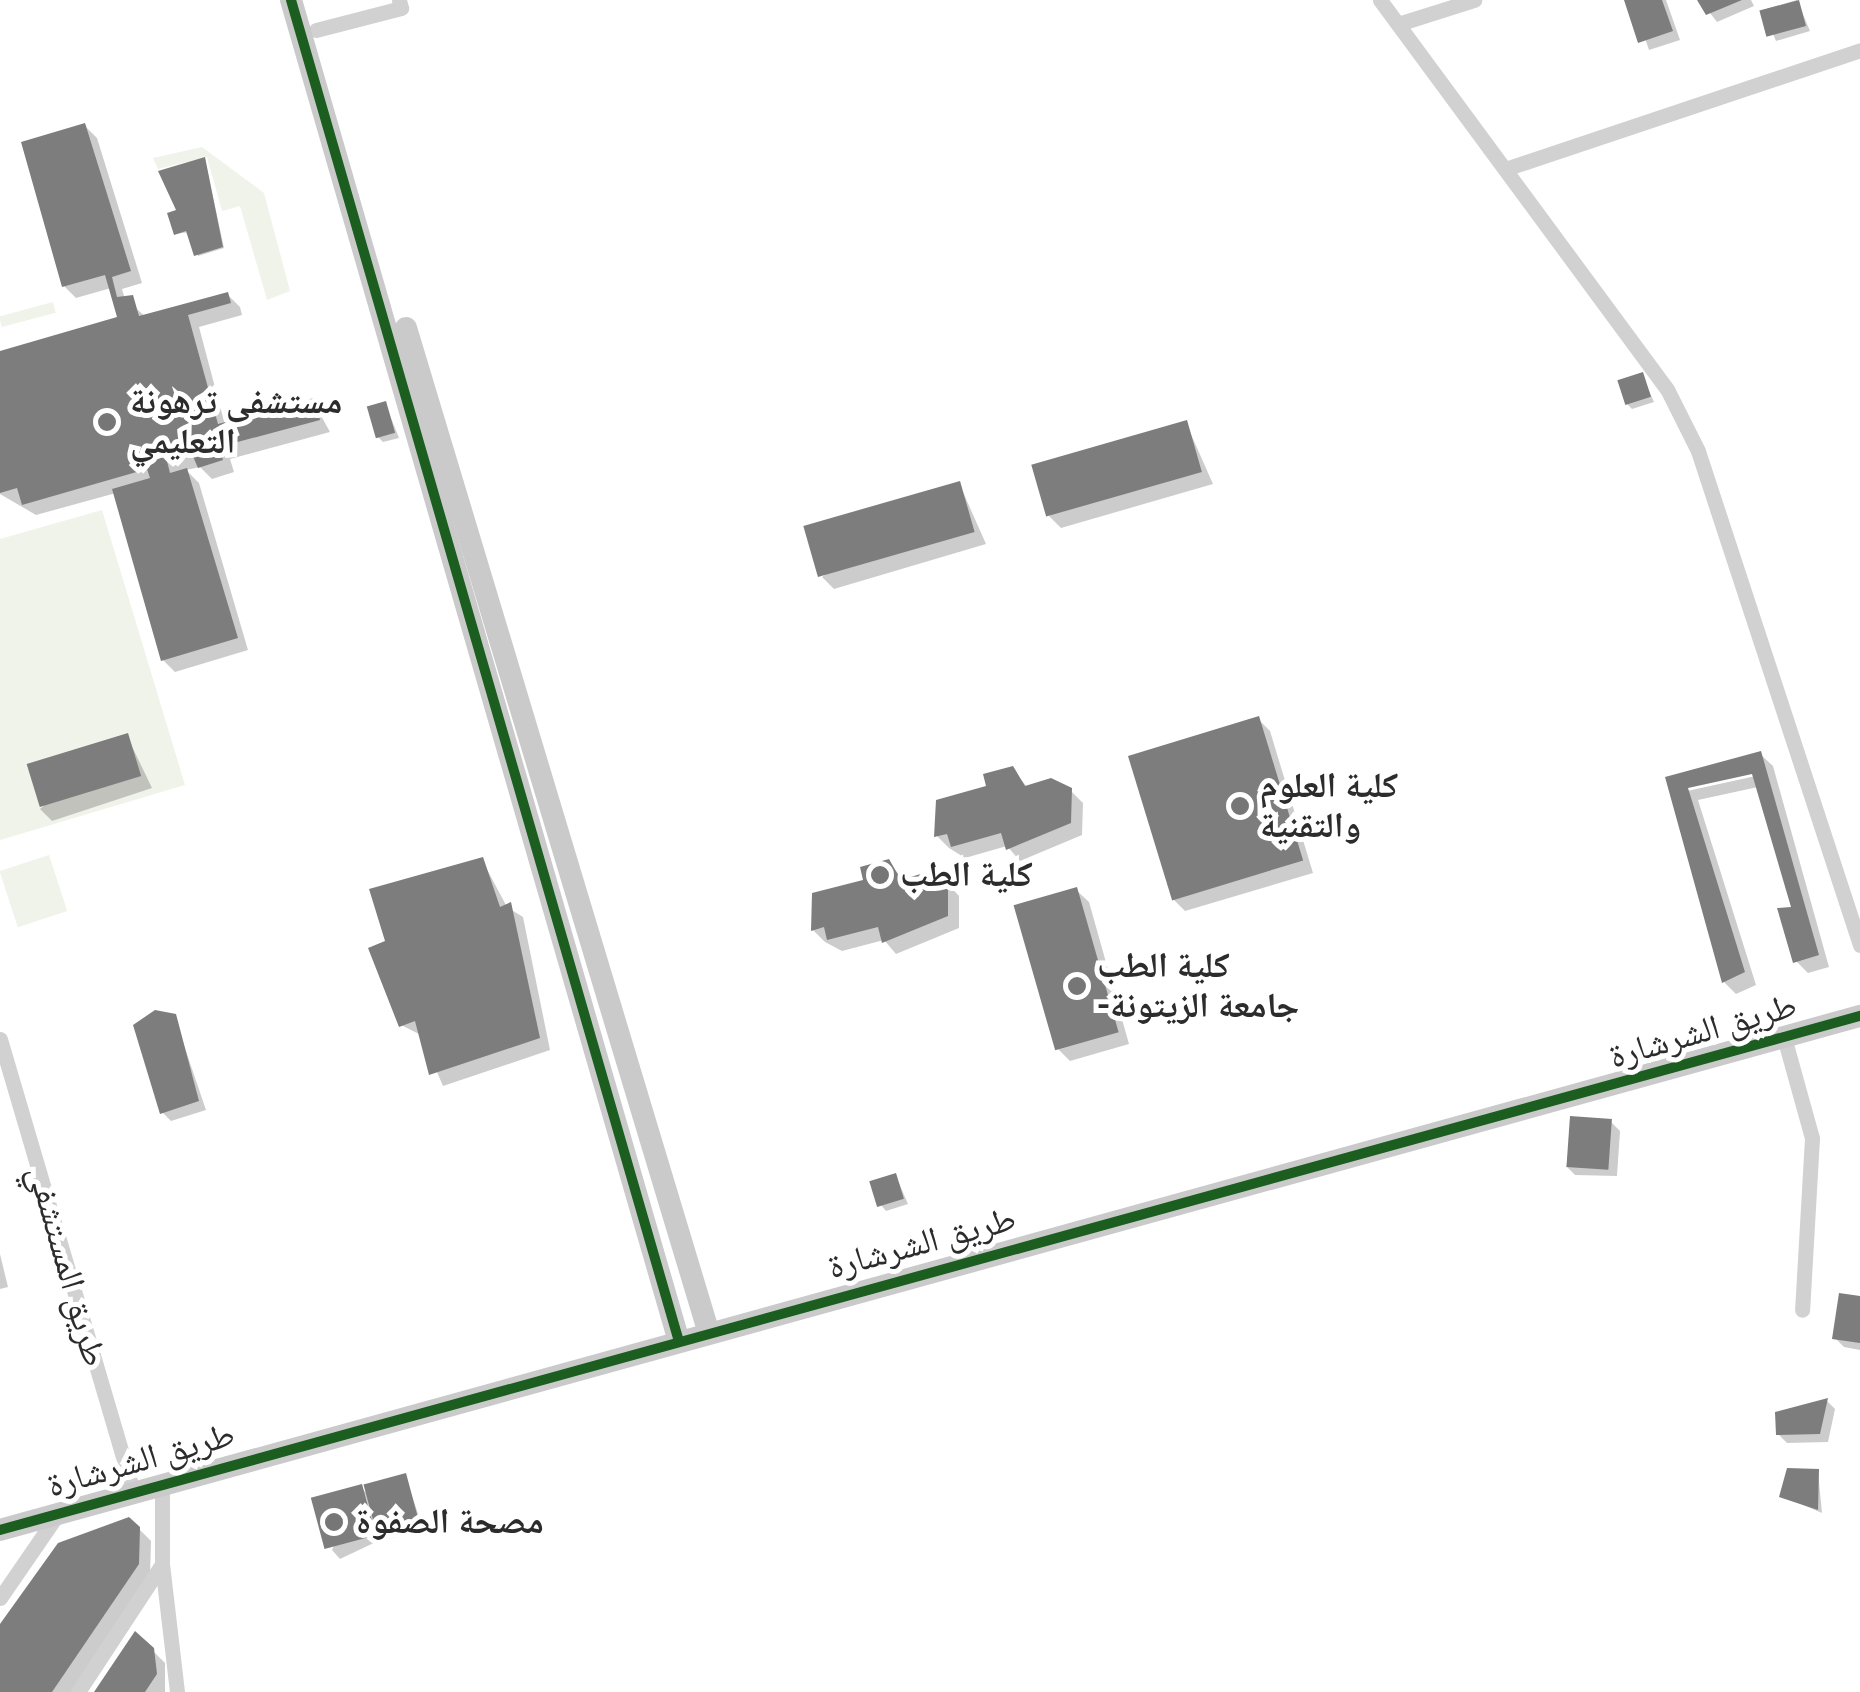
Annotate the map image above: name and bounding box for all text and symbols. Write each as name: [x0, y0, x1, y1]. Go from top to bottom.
place label: مستشفى ترهونة التعليمي: [130, 381, 342, 463]
marker: مستشفى ترهونة التعليمي: [94, 409, 120, 435]
place label: كلية العلوم والتقنية: [1260, 765, 1398, 847]
marker: كلية العلوم والتقنية: [1229, 795, 1251, 817]
place label: كلية الطب: [900, 854, 1033, 896]
marker: كلية الطب: [869, 864, 891, 886]
place label: كلية الطب -جامعة الزيتونة: [1097, 945, 1299, 1027]
marker: كلية الطب -جامعة الزيتونة: [1066, 975, 1088, 997]
street label: طريق الشرشارة: [1605, 984, 1801, 1078]
street label: طريق المستشفي: [18, 1161, 116, 1371]
street label: طريق الشرشارة: [823, 1198, 1021, 1288]
street label: طريق الشرشارة: [43, 1413, 239, 1507]
place label: مصحة الصفوة: [356, 1501, 544, 1543]
marker: مصحة الصفوة: [321, 1509, 347, 1535]

